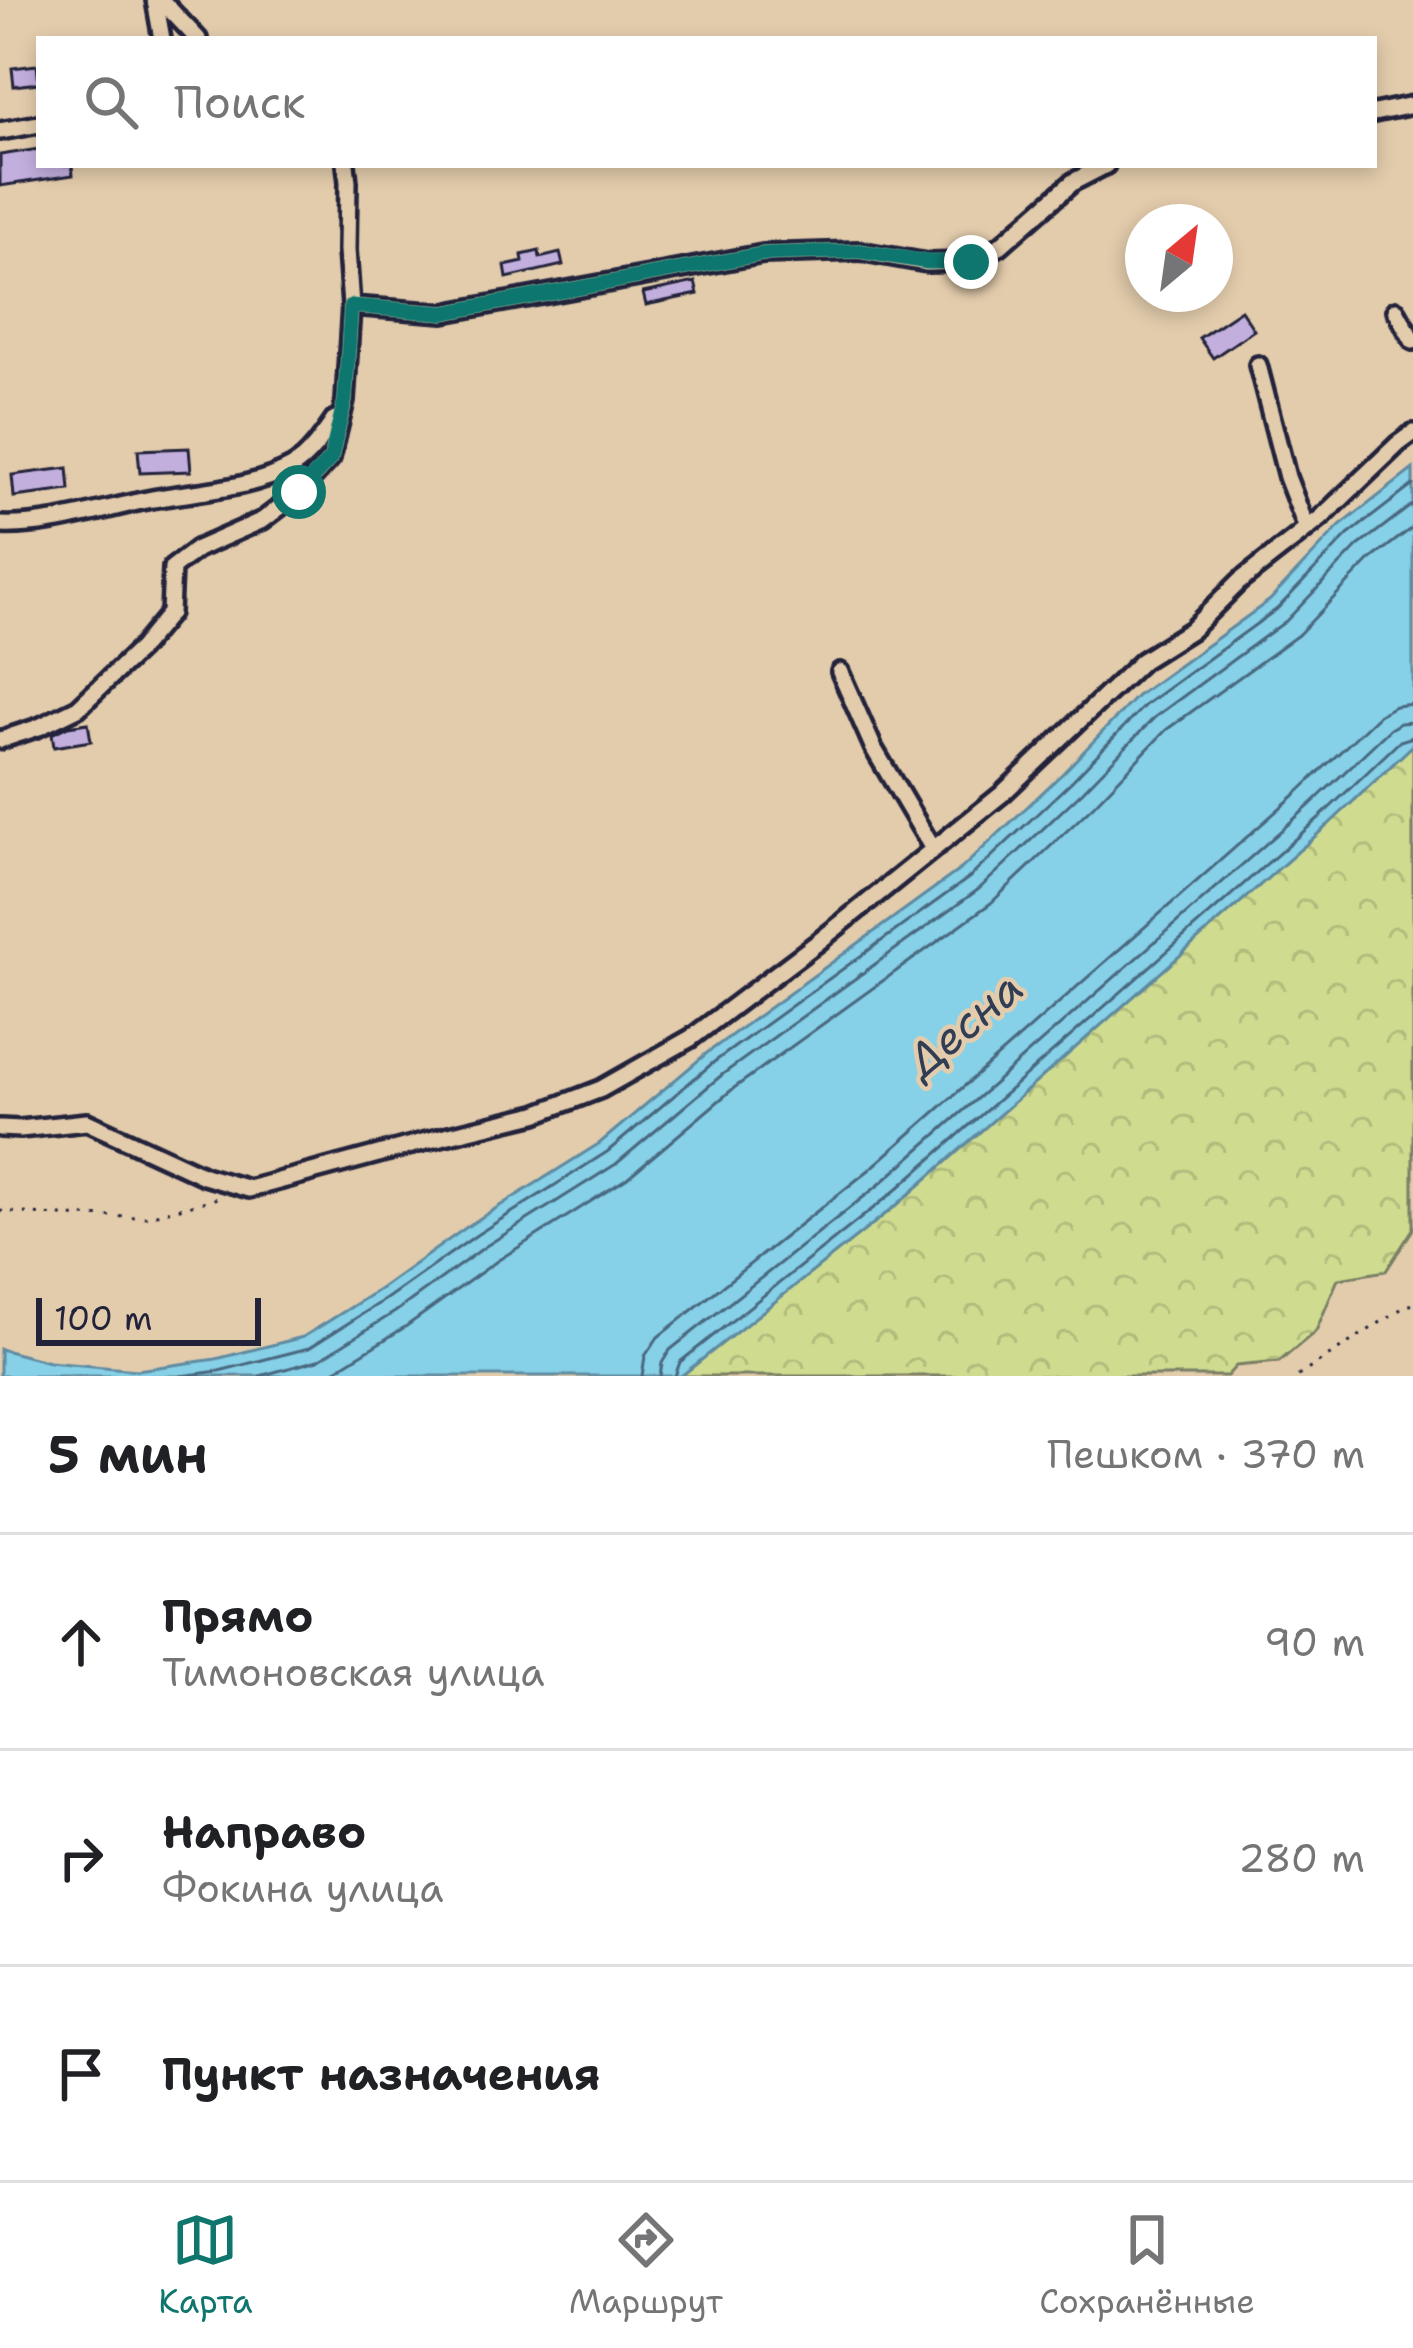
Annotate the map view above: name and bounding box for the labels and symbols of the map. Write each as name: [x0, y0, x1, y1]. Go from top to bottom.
north arrow: [1125, 204, 1233, 312]
route end: [944, 235, 998, 289]
route start: [272, 465, 326, 519]
water label: Десна: [891, 958, 1035, 1092]
scale bar: [36, 1292, 261, 1345]

